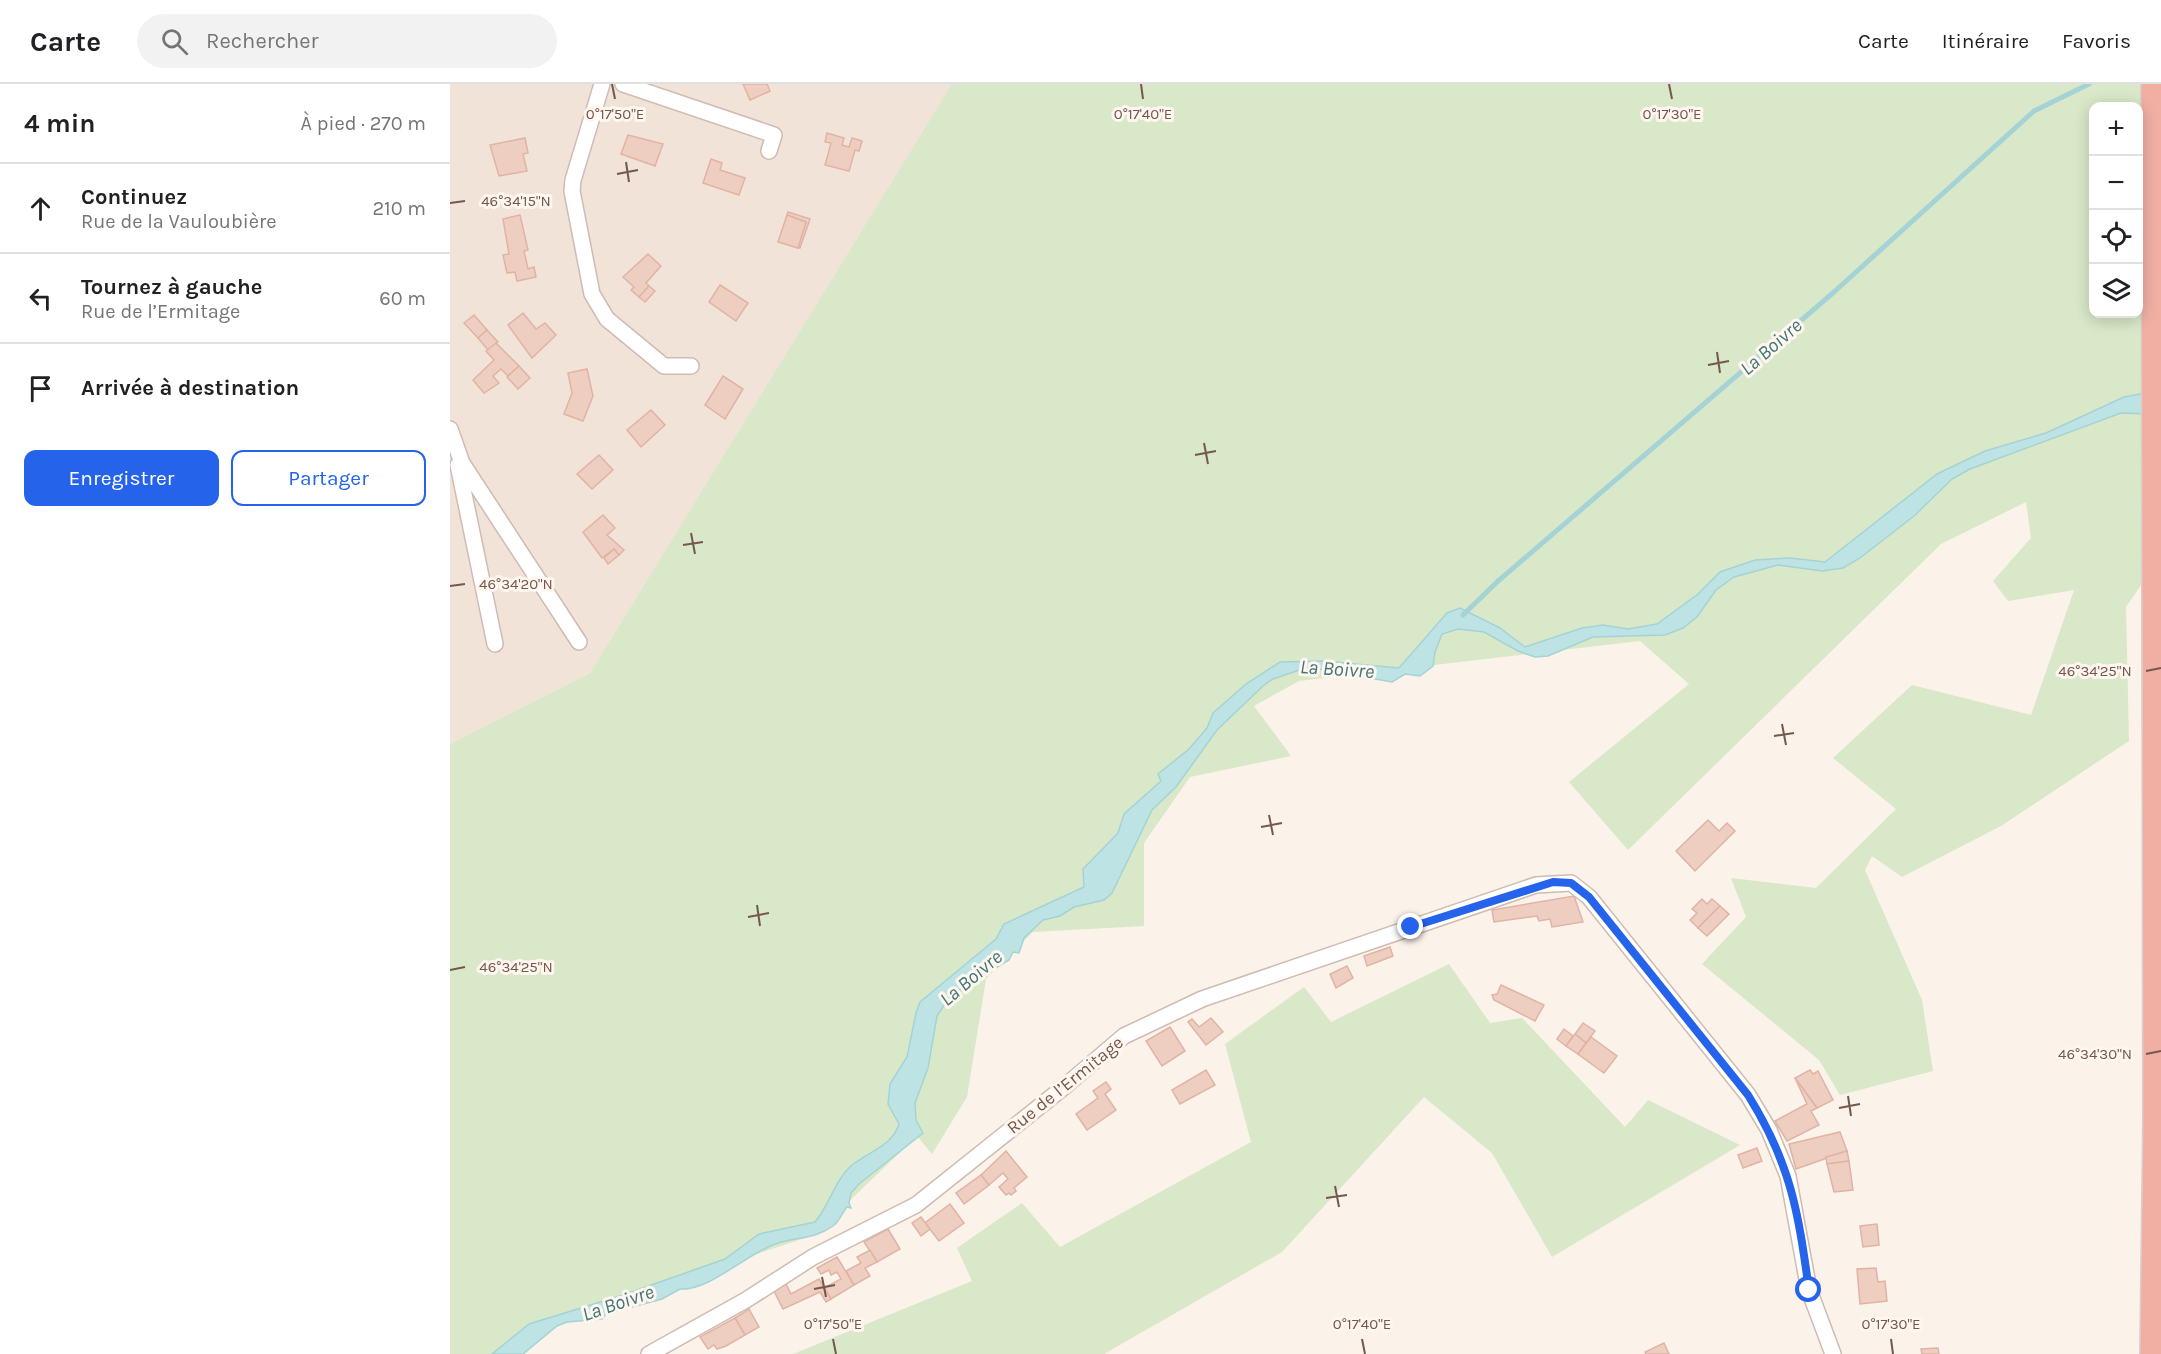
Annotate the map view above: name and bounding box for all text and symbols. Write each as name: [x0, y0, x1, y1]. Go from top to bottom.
search box: [137, 14, 557, 68]
text: Carte: [30, 25, 101, 58]
icon: search: [158, 25, 191, 58]
text: Rechercher: [206, 28, 319, 54]
text: Carte: [1858, 29, 1909, 53]
text: Itinéraire: [1942, 29, 2029, 53]
text: Favoris: [2062, 29, 2131, 53]
map controls: [2089, 102, 2143, 318]
button: +: [2089, 102, 2143, 156]
text: 0°17'50"E: [586, 105, 644, 123]
text: 0°17'40"E: [1114, 105, 1172, 123]
text: 0°17'30"E: [1643, 105, 1701, 123]
text: 4 min: [24, 108, 95, 139]
text: À pied · 270 m: [301, 112, 426, 135]
button: −: [2089, 156, 2143, 210]
text: Continuez: [81, 184, 187, 210]
icon: ahead: [24, 192, 57, 225]
text: 46°34'15"N: [481, 192, 551, 210]
text: 210 m: [372, 197, 426, 220]
text: Rue de la Vauloubière: [81, 210, 277, 233]
button: locate: [2089, 210, 2143, 264]
button: layers: [2089, 264, 2143, 318]
text: Tournez à gauche: [81, 274, 262, 300]
icon: left: [24, 282, 57, 315]
text: 60 m: [379, 287, 426, 310]
text: Rue de l’Ermitage: [81, 300, 240, 323]
water label: La Boivre: [1735, 314, 1807, 380]
icon: arrive: [24, 372, 57, 405]
text: Arrivée à destination: [81, 375, 299, 401]
button: Enregistrer: [24, 450, 219, 506]
button: Partager: [231, 450, 426, 506]
text: 46°34'20"N: [479, 575, 553, 593]
water label: La Boivre: [1299, 655, 1375, 683]
text: 46°34'25"N: [2058, 662, 2132, 680]
route end: [1397, 913, 1423, 939]
water label: La Boivre: [935, 945, 1007, 1011]
text: 46°34'25"N: [479, 958, 553, 976]
street label: Rue de l’Ermitage: [1002, 1031, 1128, 1139]
text: 46°34'30"N: [2058, 1045, 2132, 1063]
route start: [1795, 1276, 1821, 1302]
water label: La Boivre: [579, 1280, 657, 1326]
text: 0°17'50"E: [804, 1315, 862, 1333]
text: 0°17'40"E: [1333, 1315, 1391, 1333]
text: 0°17'30"E: [1862, 1315, 1920, 1333]

